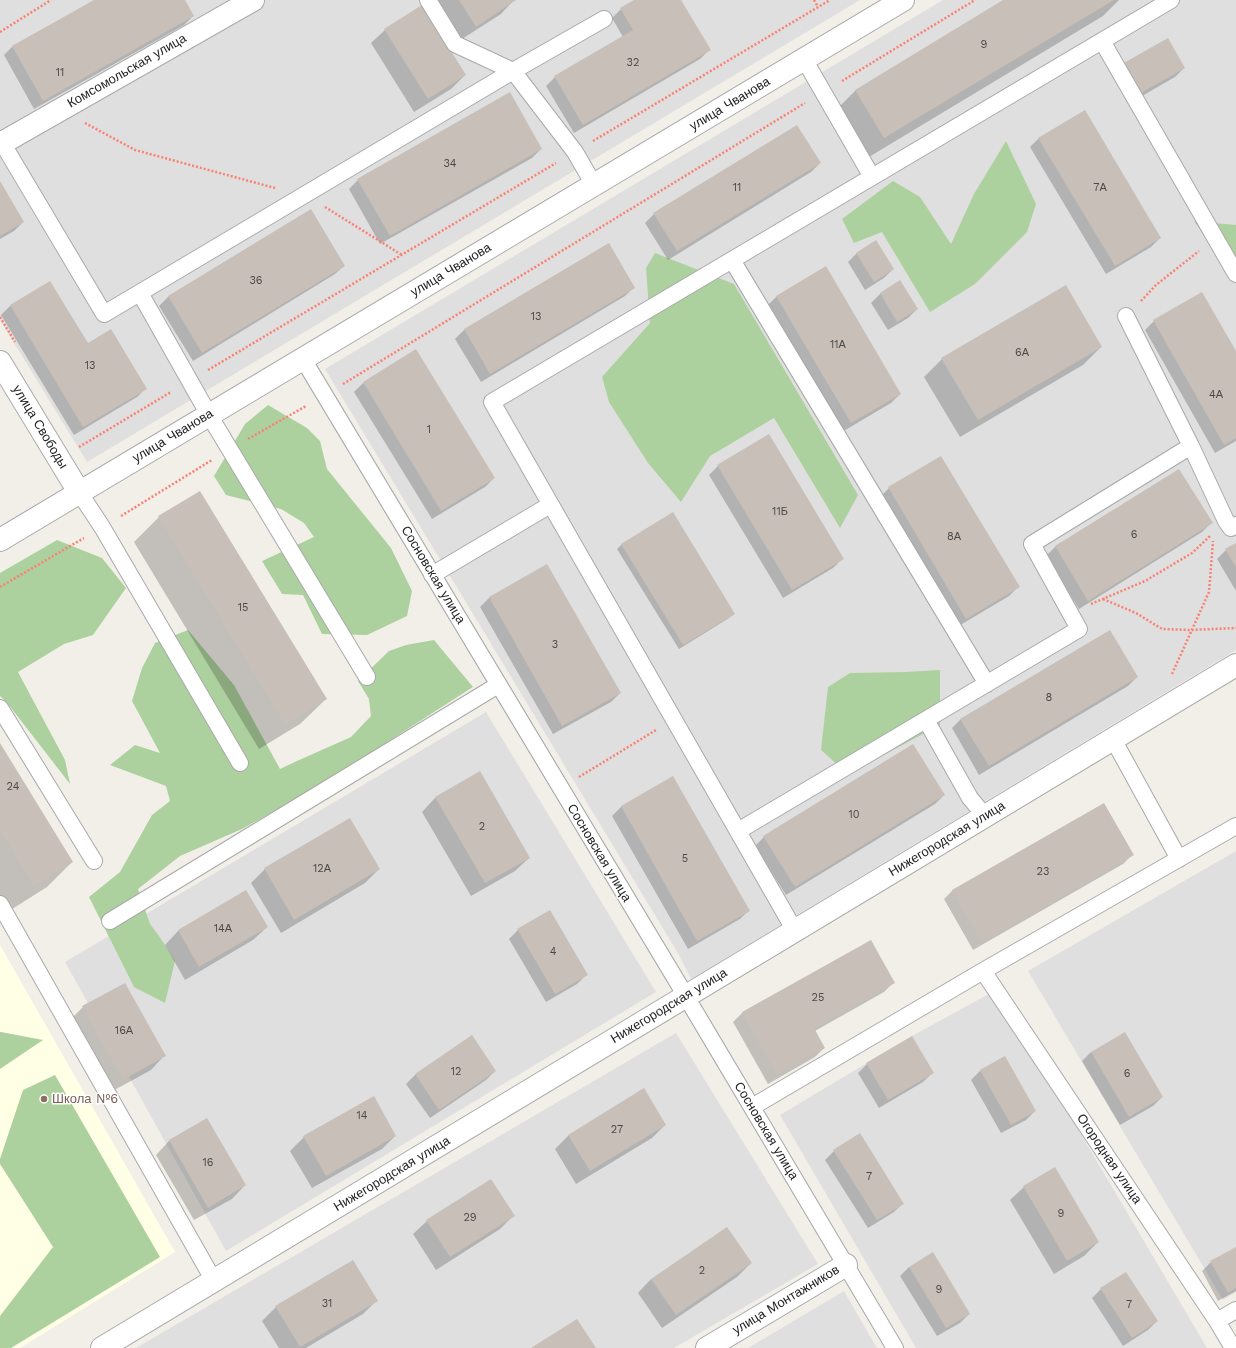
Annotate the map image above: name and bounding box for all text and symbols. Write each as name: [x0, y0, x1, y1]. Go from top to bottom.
street label: Комсомольская улица: [65, 31, 189, 111]
house number: 9: [981, 38, 987, 52]
house number: 32: [627, 56, 639, 70]
house number: 11: [56, 66, 64, 80]
street label: улица Чванова: [687, 74, 773, 134]
house number: 34: [443, 157, 457, 171]
house number: 11: [733, 181, 741, 195]
house number: 7А: [1093, 181, 1107, 195]
street label: улица Чванова: [408, 240, 494, 300]
house number: 36: [249, 274, 263, 288]
house number: 13: [531, 310, 541, 324]
house number: 11А: [830, 338, 846, 352]
house number: 6А: [1015, 346, 1029, 360]
house number: 13: [85, 359, 95, 373]
street label: улица Свободы: [9, 382, 71, 472]
house number: 4А: [1209, 388, 1223, 402]
street label: улица Чванова: [130, 406, 216, 466]
house number: 1: [427, 423, 431, 437]
house number: 11Б: [772, 505, 788, 519]
street label: Сосновская улица: [398, 523, 468, 627]
house number: 6: [1131, 528, 1137, 542]
house number: 8А: [947, 530, 961, 544]
house number: 15: [238, 601, 248, 615]
house number: 3: [552, 638, 558, 652]
house number: 8: [1046, 691, 1052, 705]
house number: 24: [7, 780, 19, 794]
street label: Нижегородская улица: [886, 798, 1008, 880]
street label: Сосновская улица: [564, 801, 634, 905]
house number: 10: [848, 808, 860, 822]
house number: 2: [479, 820, 485, 834]
house number: 5: [682, 852, 688, 866]
house number: 12А: [313, 862, 331, 876]
house number: 23: [1037, 865, 1049, 879]
house number: 14А: [214, 922, 232, 936]
house number: 4: [550, 945, 556, 959]
street label: Нижегородская улица: [608, 965, 730, 1047]
house number: 25: [812, 991, 824, 1005]
house number: 16А: [115, 1024, 133, 1038]
house number: 12: [451, 1065, 461, 1079]
house number: 6: [1124, 1067, 1130, 1081]
street label: Сосновская улица: [731, 1079, 801, 1183]
place label: Школа №6: [52, 1091, 118, 1107]
marker: Школа №6: [39, 1094, 49, 1104]
house number: 14: [356, 1109, 368, 1123]
street label: Огородная улица: [1073, 1111, 1145, 1207]
house number: 27: [611, 1123, 623, 1137]
street label: Нижегородская улица: [331, 1133, 453, 1215]
house number: 16: [203, 1156, 213, 1170]
house number: 7: [866, 1170, 872, 1184]
house number: 9: [1058, 1207, 1064, 1221]
house number: 29: [463, 1211, 477, 1225]
street label: улица Монтажников: [730, 1262, 842, 1338]
house number: 2: [699, 1264, 705, 1278]
house number: 9: [936, 1283, 942, 1297]
house number: 31: [322, 1297, 332, 1311]
house number: 7: [1126, 1298, 1132, 1312]

